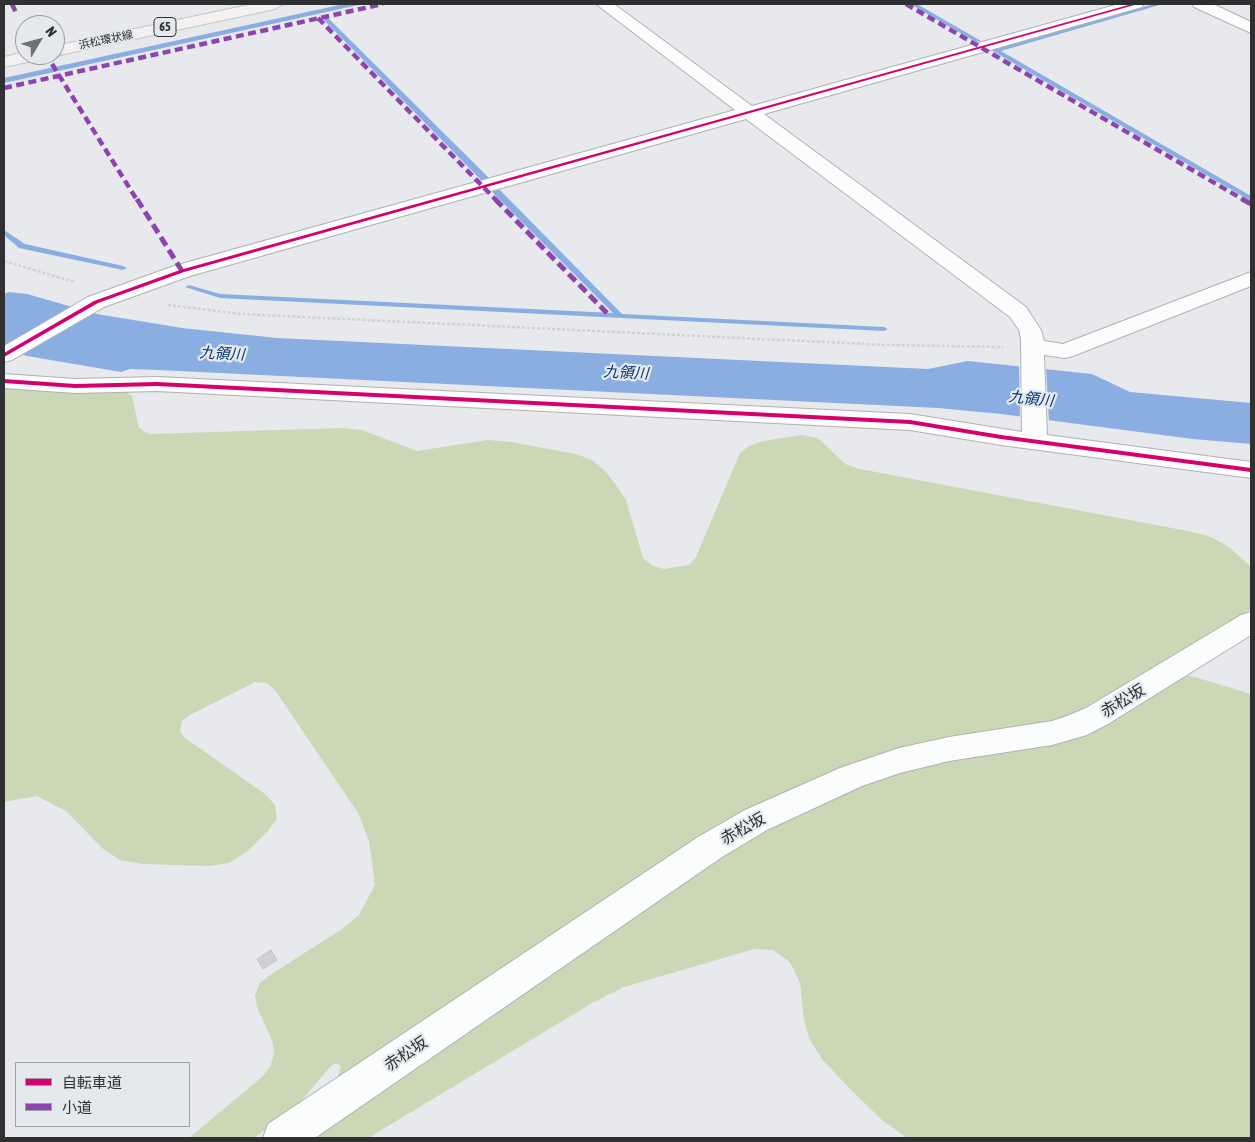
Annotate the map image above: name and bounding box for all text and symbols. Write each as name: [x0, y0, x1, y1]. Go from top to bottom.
north arrow: [15, 15, 65, 65]
road number: 65: [154, 18, 176, 36]
text: N: [42, 23, 60, 40]
street label: 浜松環状線: [78, 28, 134, 52]
water label: 九領川: [199, 344, 245, 364]
water label: 九領川: [603, 363, 649, 383]
water label: 九領川: [1008, 388, 1054, 410]
street label: 赤松坂: [1097, 680, 1149, 722]
street label: 赤松坂: [717, 809, 769, 849]
street label: 赤松坂: [381, 1033, 431, 1075]
legend: [15, 1062, 190, 1127]
text: 自転車道: [62, 1074, 122, 1091]
text: 小道: [62, 1099, 92, 1116]

